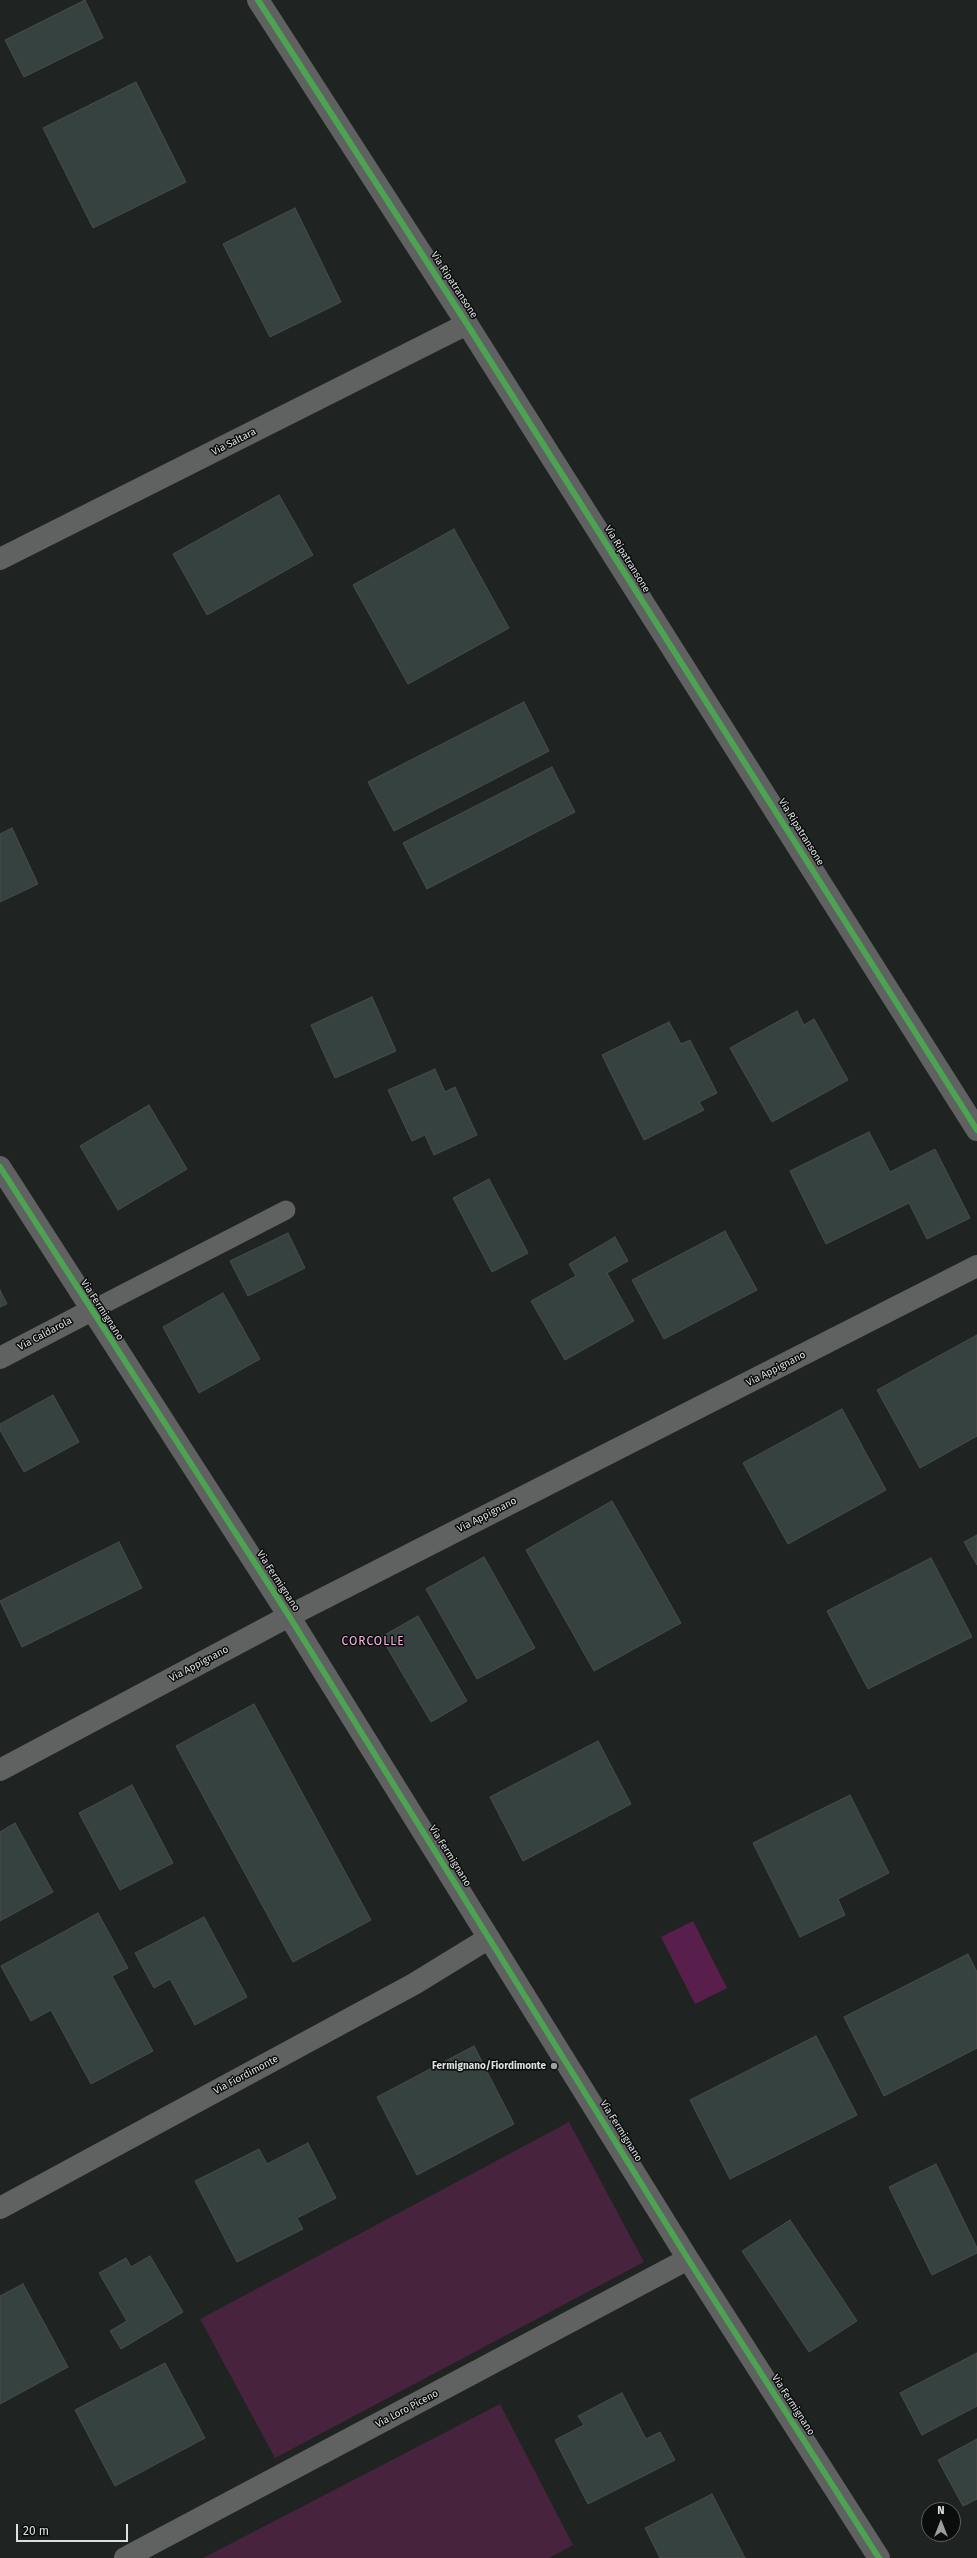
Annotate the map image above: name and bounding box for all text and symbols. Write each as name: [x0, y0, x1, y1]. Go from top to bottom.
street label: Via Ripatransone: [428, 250, 480, 320]
street label: Via Saltara: [210, 426, 258, 458]
street label: Via Ripatransone: [602, 523, 652, 595]
street label: Via Ripatransone: [776, 796, 826, 868]
street label: Via Fermignano: [78, 1277, 126, 1343]
street label: Via Caldarola: [16, 1315, 74, 1353]
street label: Via Appignano: [744, 1349, 808, 1389]
street label: Via Appignano: [455, 1495, 519, 1535]
street label: Via Fermignano: [254, 1548, 302, 1614]
district label: CORCOLLE: [341, 1635, 405, 1649]
street label: Via Appignano: [167, 1643, 231, 1685]
street label: Via Fermignano: [426, 1823, 474, 1889]
street label: Via Fiordimonte: [212, 2053, 280, 2097]
place label: Fermignano/Fiordimonte: [432, 2060, 546, 2072]
marker: Fermignano/Fiordimonte: [549, 2061, 559, 2071]
street label: Via Fermignano: [597, 2098, 645, 2164]
street label: Via Fermignano: [769, 2372, 817, 2438]
street label: Via Loro Piceno: [374, 2387, 440, 2431]
north arrow: [921, 2502, 961, 2542]
text: N: [937, 2504, 945, 2517]
scale bar: [18, 2516, 130, 2542]
text: 20 m: [23, 2524, 49, 2538]

